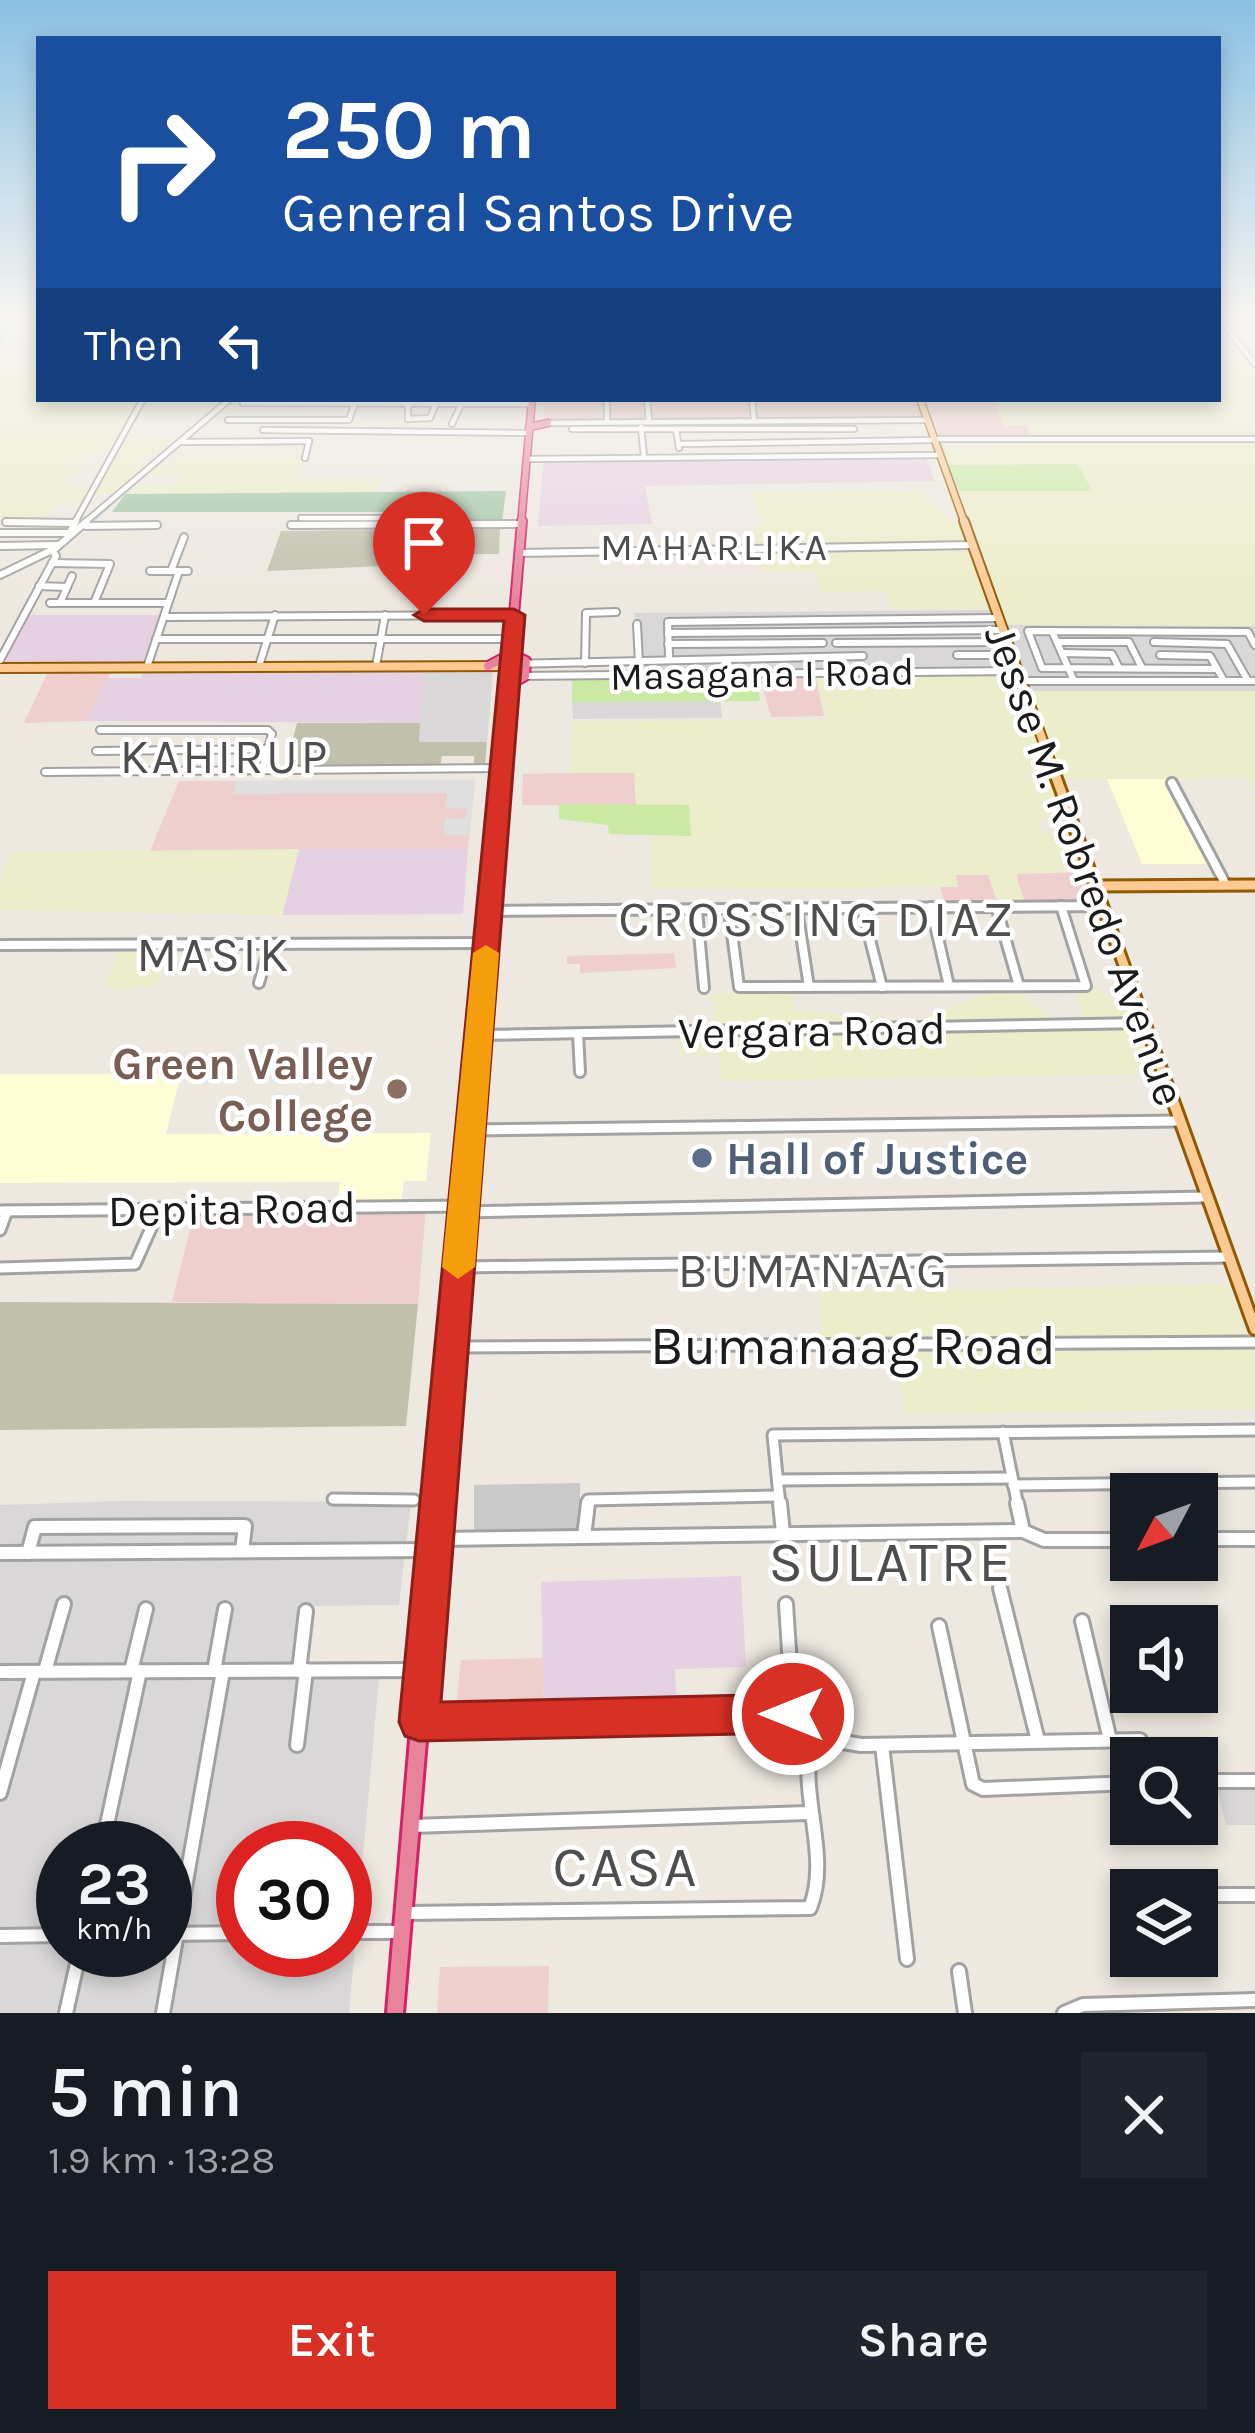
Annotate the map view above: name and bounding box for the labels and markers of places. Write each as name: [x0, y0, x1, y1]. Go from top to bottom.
pin: [373, 492, 475, 615]
place label: Green Valley College: [112, 1038, 373, 1143]
marker: Green Valley College: [384, 1076, 410, 1102]
place label: Hall of Justice: [726, 1133, 1028, 1185]
marker: Hall of Justice: [689, 1145, 715, 1171]

